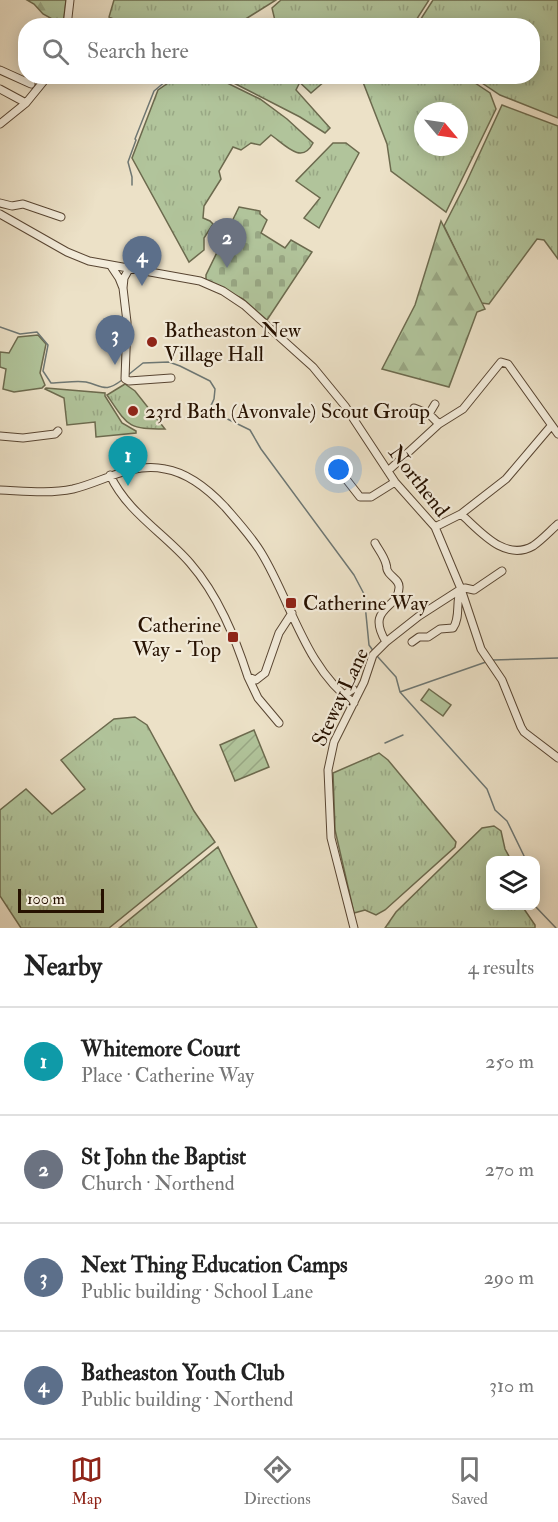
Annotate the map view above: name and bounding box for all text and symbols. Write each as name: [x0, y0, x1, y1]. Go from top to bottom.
search box: [18, 18, 540, 84]
icon: search: [39, 35, 72, 68]
text: Search here: [87, 37, 189, 65]
north arrow: [414, 102, 468, 156]
pin: 2: [208, 218, 246, 268]
pin: 4: [122, 236, 162, 286]
pin: 3: [96, 316, 134, 365]
place label: Batheaston New Village Hall: [164, 317, 302, 368]
marker: Batheaston New Village Hall: [145, 335, 159, 349]
place label: 23rd Bath (Avonvale) Scout Group: [145, 398, 430, 425]
marker: 23rd Bath (Avonvale) Scout Group: [126, 404, 140, 418]
pin: 1: [108, 436, 148, 486]
street label: Northend: [382, 440, 455, 523]
your location: [324, 455, 353, 484]
place label: Catherine Way: [303, 590, 429, 617]
marker: Catherine Way: [284, 596, 298, 610]
place label: Catherine Way - Top: [131, 612, 221, 663]
marker: Catherine Way - Top: [226, 630, 240, 644]
street label: Steway Lane: [306, 643, 375, 751]
map controls: [486, 856, 540, 910]
button: layers: [486, 856, 540, 910]
scale bar: [18, 886, 104, 914]
text: 100 m: [27, 889, 65, 909]
text: Nearby: [24, 951, 102, 983]
text: 4 results: [468, 955, 534, 980]
text: Whitemore Court: [81, 1035, 240, 1063]
text: 1: [40, 1049, 47, 1074]
text: 250 m: [485, 1049, 534, 1074]
text: Place · Catherine Way: [81, 1063, 254, 1088]
text: St John the Baptist: [81, 1143, 246, 1171]
text: 2: [38, 1157, 49, 1182]
text: 270 m: [485, 1157, 534, 1182]
text: Church · Northend: [81, 1171, 235, 1196]
text: Next Thing Education Camps: [81, 1251, 348, 1279]
text: 3: [40, 1265, 47, 1290]
text: 290 m: [484, 1265, 534, 1290]
text: Public building · School Lane: [81, 1279, 313, 1304]
text: Batheaston Youth Club: [81, 1359, 285, 1387]
text: 4: [38, 1373, 49, 1398]
text: 310 m: [489, 1373, 534, 1398]
text: Public building · Northend: [81, 1387, 293, 1412]
tab: Map: [70, 1453, 103, 1509]
tab: Directions: [244, 1453, 311, 1509]
tab: Saved: [451, 1453, 488, 1509]

